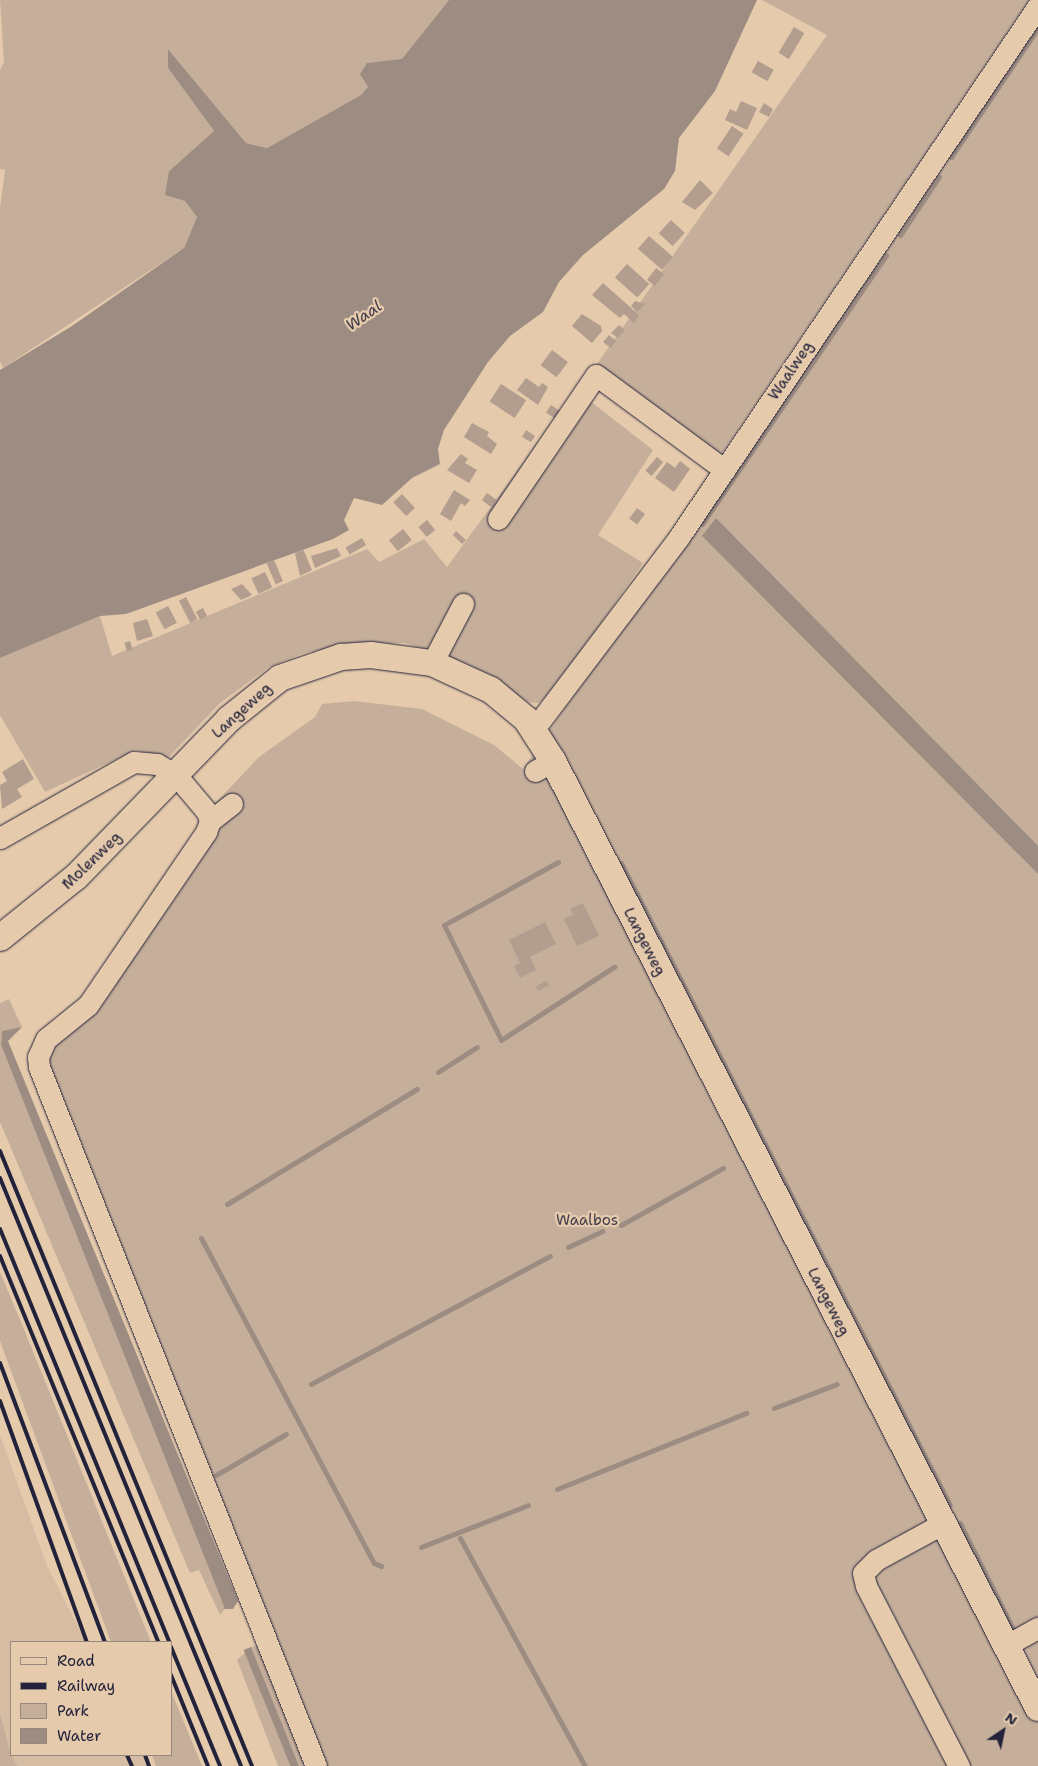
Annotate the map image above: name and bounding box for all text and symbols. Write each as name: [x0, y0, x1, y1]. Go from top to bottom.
water label: Waal: [342, 297, 386, 335]
street label: Waalweg: [765, 338, 817, 404]
street label: Langeweg: [208, 679, 276, 743]
street label: Molenweg: [59, 828, 125, 894]
street label: Langeweg: [619, 905, 669, 979]
park label: Waalbos: [556, 1212, 618, 1230]
street label: Langeweg: [803, 1265, 853, 1339]
legend: [10, 1641, 172, 1756]
text: Road: [57, 1651, 95, 1671]
text: Railway: [57, 1676, 115, 1696]
text: Park: [57, 1701, 89, 1721]
north arrow: [978, 1706, 1028, 1756]
text: N: [1002, 1708, 1021, 1729]
text: Water: [57, 1726, 101, 1746]

